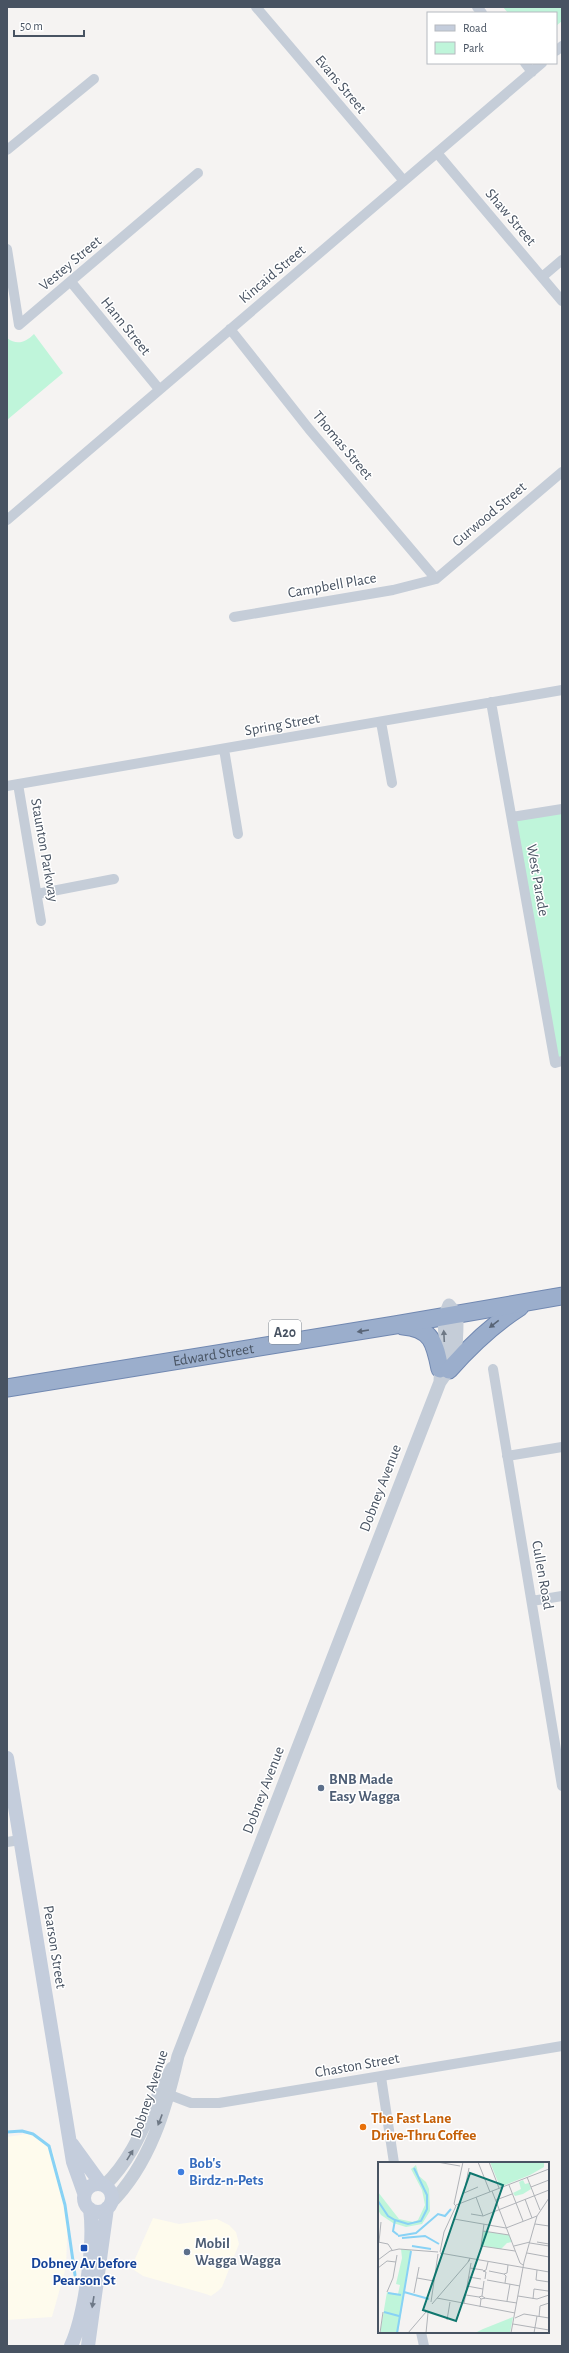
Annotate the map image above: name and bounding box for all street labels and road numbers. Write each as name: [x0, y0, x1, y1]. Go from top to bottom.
street label: Evans Street: [312, 52, 369, 116]
street label: Shaw Street: [483, 186, 539, 249]
street label: Vestey Street: [36, 233, 104, 294]
street label: Kincaid Street: [236, 242, 308, 306]
street label: Hann Street: [98, 294, 154, 358]
street label: Thomas Street: [310, 408, 376, 483]
street label: Gurwood Street: [449, 479, 529, 550]
street label: Campbell Place: [287, 570, 378, 601]
street label: Spring Street: [243, 710, 321, 738]
street label: Staunton Parkway: [28, 797, 61, 904]
street label: West Parade: [524, 843, 551, 917]
road number: A20: [269, 1320, 301, 1344]
street label: Edward Street: [172, 1341, 255, 1369]
street label: Dobney Avenue: [357, 1443, 404, 1534]
street label: Cullen Road: [529, 1539, 556, 1611]
street label: Dobney Avenue: [240, 1745, 287, 1836]
street label: Pearson Street: [41, 1904, 69, 1990]
street label: Dobney Avenue: [128, 2048, 171, 2140]
street label: Chaston Street: [314, 2051, 401, 2080]

